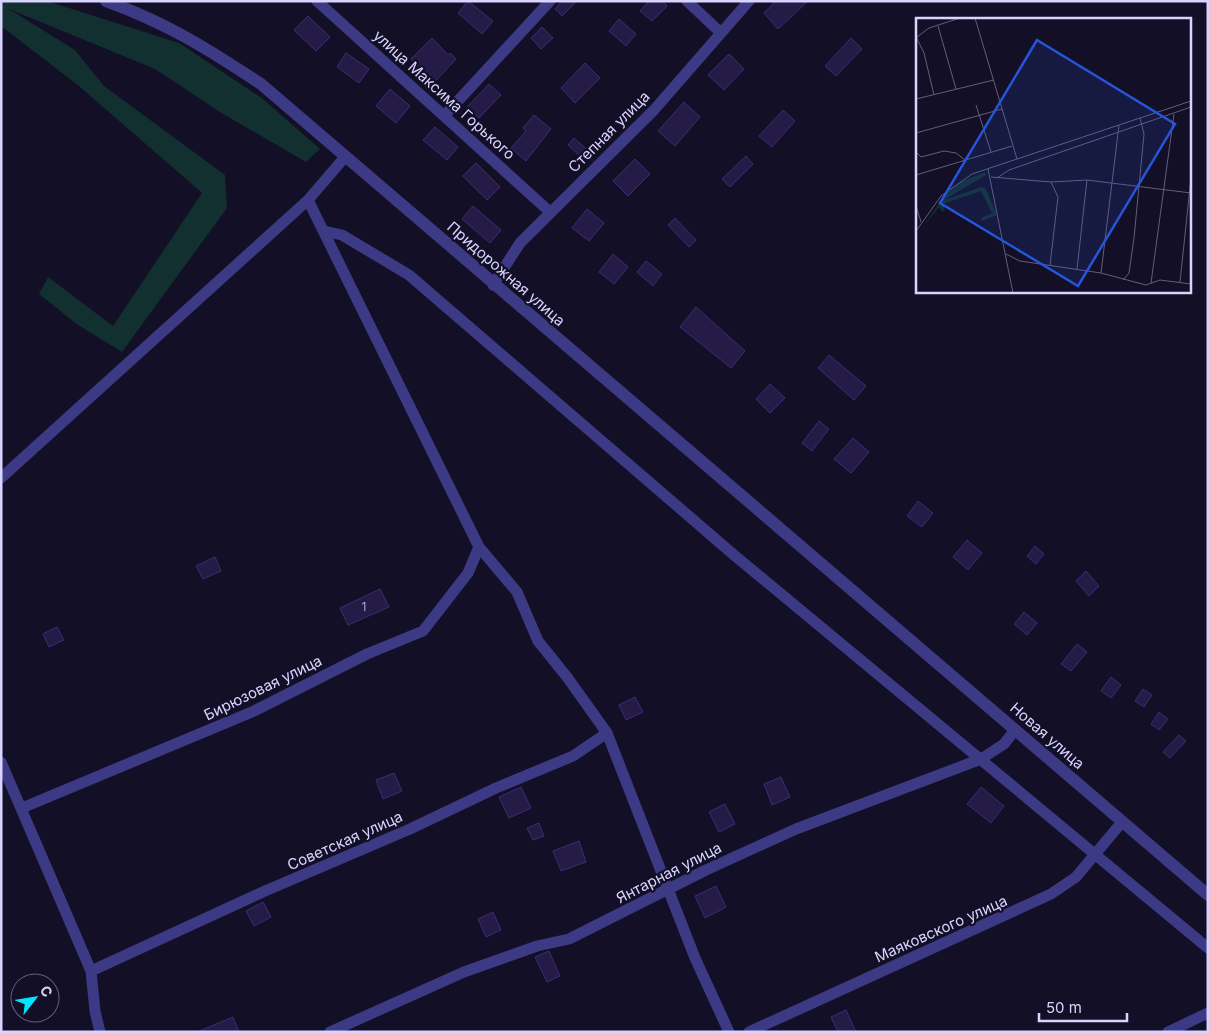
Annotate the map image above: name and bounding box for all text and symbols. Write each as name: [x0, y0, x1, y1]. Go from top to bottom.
inset map: [916, 18, 1192, 292]
street label: улица Максима Горького: [369, 26, 519, 163]
street label: Степная улица: [564, 87, 653, 176]
street label: Придорожная улица: [443, 217, 569, 330]
house number: 1: [362, 599, 366, 614]
street label: Бирюзовая улица: [201, 651, 325, 724]
street label: Новая улица: [1006, 698, 1088, 773]
street label: Советская улица: [284, 807, 405, 874]
street label: Янтарная улица: [613, 838, 725, 907]
street label: Маяковского улица: [872, 891, 1010, 966]
north arrow: [10, 973, 60, 1023]
text: С: [37, 982, 57, 1000]
scale bar: [1039, 990, 1126, 1022]
text: 50 m: [1046, 998, 1082, 1017]

